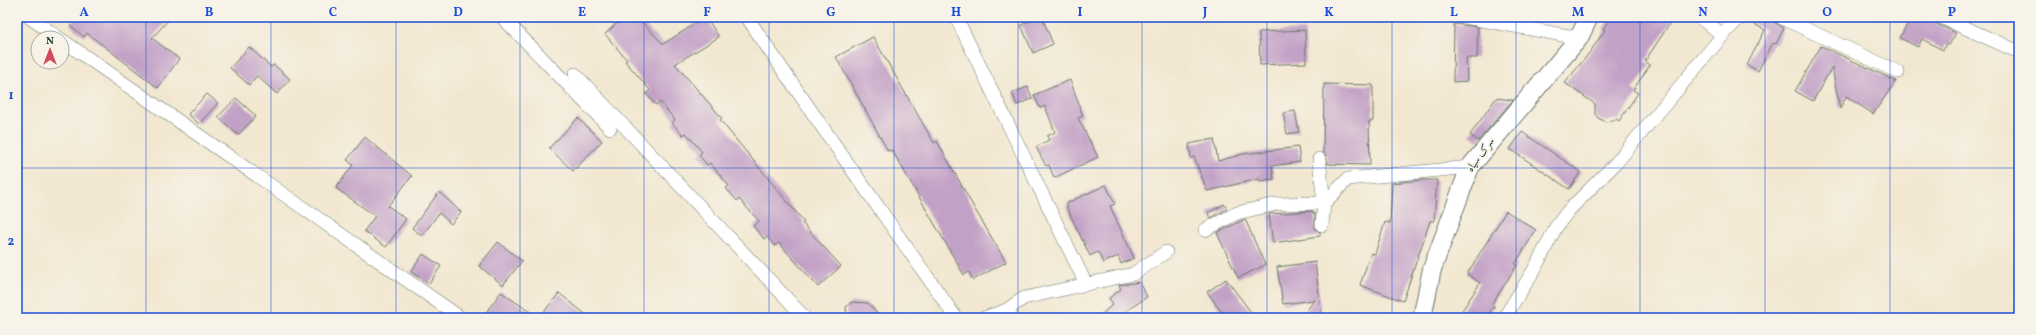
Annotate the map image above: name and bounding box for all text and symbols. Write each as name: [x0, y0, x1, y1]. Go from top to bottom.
text: A: [79, 4, 89, 22]
text: B: [205, 4, 214, 22]
text: C: [329, 4, 337, 22]
text: D: [453, 4, 463, 22]
text: E: [578, 4, 586, 22]
text: F: [703, 4, 711, 22]
text: G: [826, 4, 836, 22]
text: H: [951, 4, 961, 22]
text: I: [1078, 4, 1083, 22]
text: J: [1202, 4, 1208, 22]
text: K: [1324, 4, 1334, 22]
text: L: [1450, 4, 1458, 22]
text: M: [1572, 4, 1585, 22]
text: N: [1698, 4, 1708, 22]
text: O: [1822, 4, 1832, 22]
text: P: [1948, 4, 1956, 22]
north arrow: [30, 30, 70, 70]
text: N: [46, 34, 54, 49]
text: 1: [8, 87, 14, 105]
street label: سرک سیاه: [1463, 135, 1499, 175]
text: 2: [8, 233, 15, 251]

